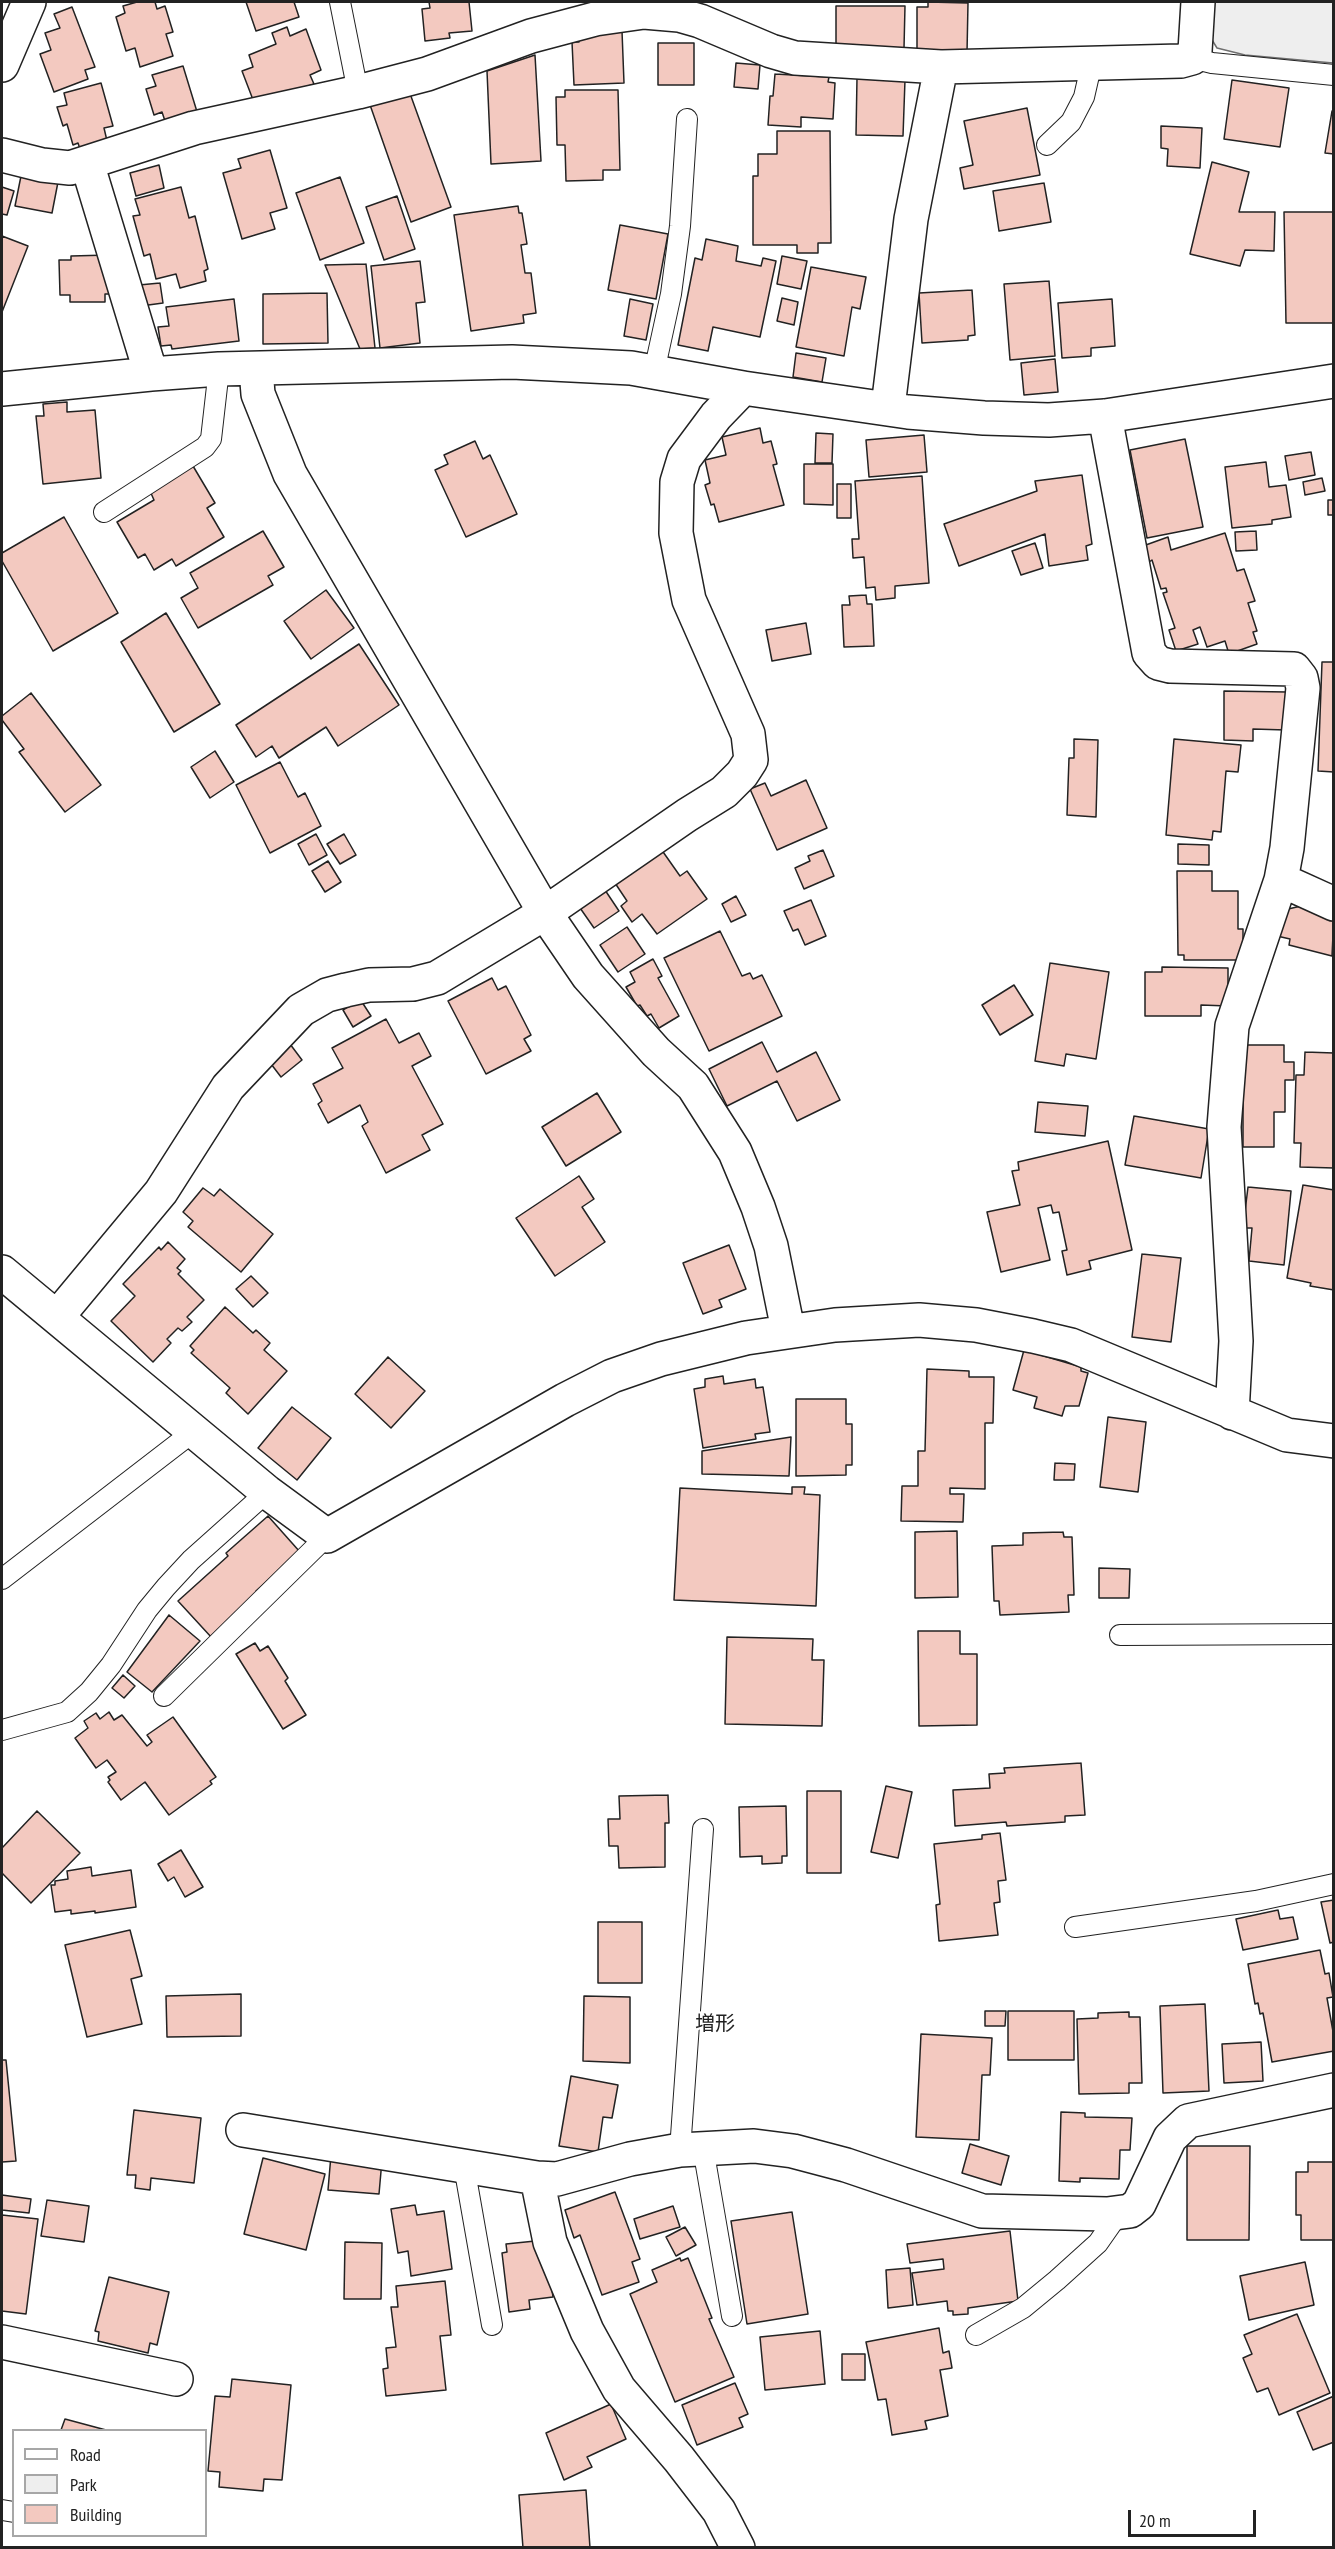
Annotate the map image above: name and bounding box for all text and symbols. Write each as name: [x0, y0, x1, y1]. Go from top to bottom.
district label: 増形: [695, 2012, 735, 2036]
legend: [12, 2429, 207, 2537]
text: Road: [70, 2443, 101, 2466]
text: Park: [70, 2473, 97, 2496]
scale bar: [1131, 2498, 1258, 2536]
text: Building: [70, 2503, 122, 2526]
text: 20 m: [1139, 2509, 1171, 2532]

